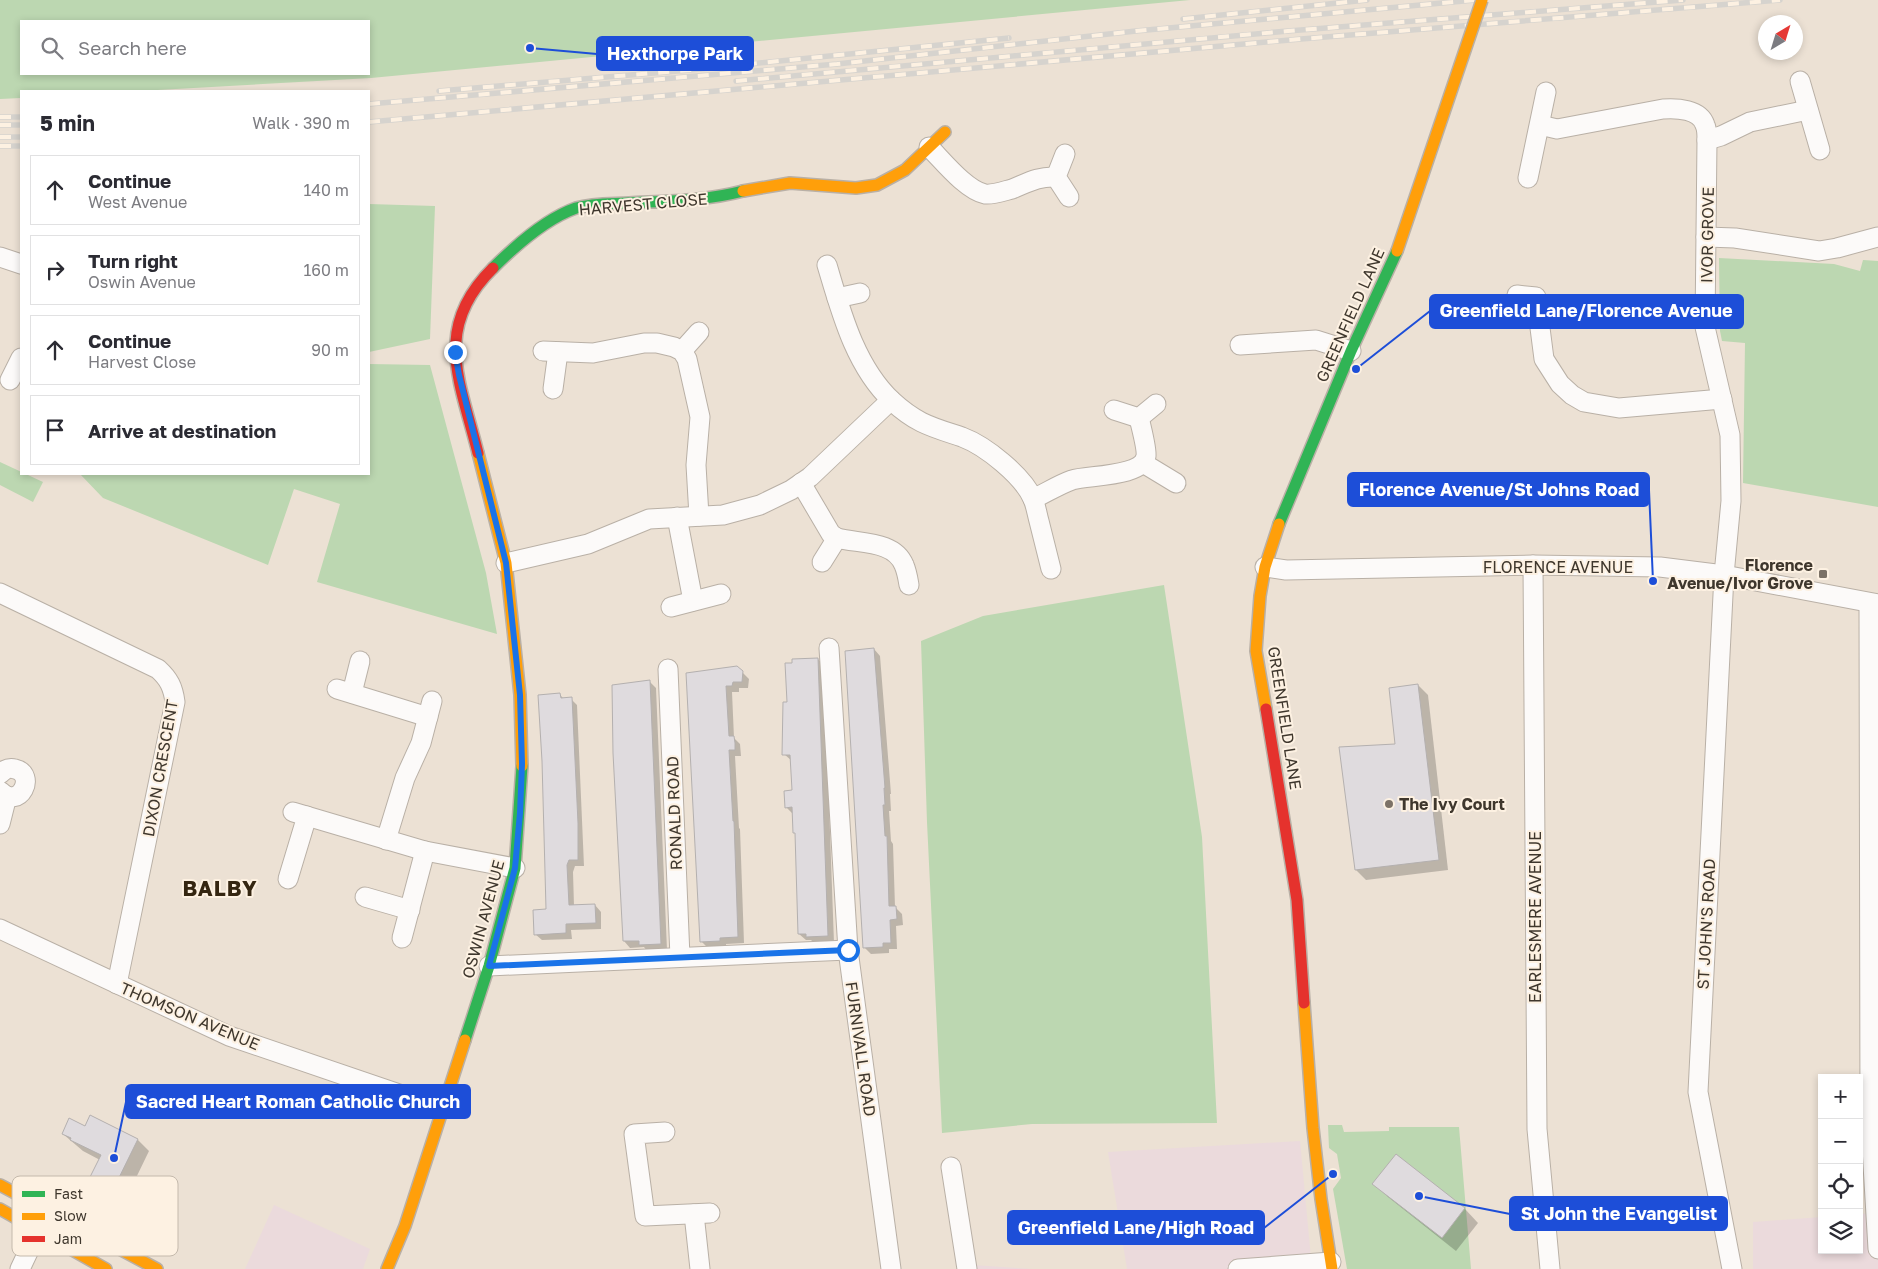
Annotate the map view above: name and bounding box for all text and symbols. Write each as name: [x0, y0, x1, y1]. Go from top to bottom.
north arrow: [1758, 15, 1803, 60]
search box: [20, 20, 370, 75]
icon: search: [38, 34, 66, 62]
text: Search here: [78, 36, 187, 59]
callout: Hexthorpe Park: [597, 37, 753, 70]
text: Hexthorpe Park: [607, 42, 744, 64]
text: 5 min: [40, 110, 95, 136]
text: Walk · 390 m: [252, 113, 350, 133]
text: Continue: [88, 169, 171, 192]
icon: ahead: [41, 176, 69, 204]
text: 140 m: [303, 180, 349, 200]
street label: IVOR GROVE: [1696, 187, 1718, 283]
street label: HARVEST CLOSE: [578, 188, 708, 220]
text: West Avenue: [88, 192, 187, 212]
street label: GREENFIELD LANE: [1311, 245, 1389, 385]
text: Turn right: [88, 249, 178, 272]
icon: right: [41, 256, 69, 284]
text: 160 m: [303, 260, 349, 280]
text: Oswin Avenue: [88, 272, 196, 292]
callout: Greenfield Lane/Florence Avenue: [1430, 295, 1743, 328]
text: Greenfield Lane/Florence Avenue: [1439, 299, 1733, 321]
text: Continue: [88, 329, 171, 352]
icon: ahead: [41, 336, 69, 364]
text: 90 m: [311, 340, 349, 360]
route end: [444, 341, 467, 364]
text: Harvest Close: [88, 352, 196, 372]
icon: arrive: [41, 416, 69, 444]
text: Arrive at destination: [88, 419, 276, 442]
callout: Florence Avenue/St Johns Road: [1348, 473, 1649, 506]
text: Florence Avenue/St Johns Road: [1359, 478, 1639, 500]
place label: Florence Avenue/Ivor Grove: [1667, 555, 1813, 593]
street label: FLORENCE AVENUE: [1483, 557, 1633, 577]
marker: Florence Avenue/Ivor Grove: [1817, 568, 1829, 580]
street label: GREENFIELD LANE: [1264, 645, 1306, 791]
street label: DIXON CRESCENT: [138, 698, 182, 838]
street label: RONALD ROAD: [662, 756, 686, 870]
place label: The Ivy Court: [1399, 794, 1505, 814]
marker: The Ivy Court: [1383, 798, 1395, 810]
street label: EARLESMERE AVENUE: [1525, 831, 1545, 1003]
street label: OSWIN AVENUE: [458, 858, 508, 980]
street label: ST JOHN'S ROAD: [1693, 858, 1719, 990]
district label: BALBY: [182, 875, 258, 901]
route start: [837, 939, 860, 962]
street label: THOMSON AVENUE: [117, 978, 263, 1054]
street label: FURNIVALL ROAD: [842, 980, 880, 1118]
map controls: [1818, 1074, 1863, 1254]
button: +: [1818, 1074, 1863, 1119]
callout: Sacred Heart Roman Catholic Church: [126, 1085, 470, 1118]
text: Sacred Heart Roman Catholic Church: [136, 1090, 460, 1112]
button: −: [1818, 1119, 1863, 1164]
button: locate: [1818, 1164, 1863, 1209]
legend: [12, 1176, 178, 1256]
text: Fast: [54, 1185, 83, 1202]
callout: St John the Evangelist: [1510, 1197, 1727, 1230]
text: St John the Evangelist: [1521, 1202, 1717, 1224]
text: Slow: [54, 1207, 87, 1224]
button: layers: [1818, 1209, 1863, 1254]
callout: Greenfield Lane/High Road: [1008, 1211, 1264, 1244]
text: Greenfield Lane/High Road: [1018, 1216, 1254, 1238]
text: Jam: [54, 1230, 82, 1247]

